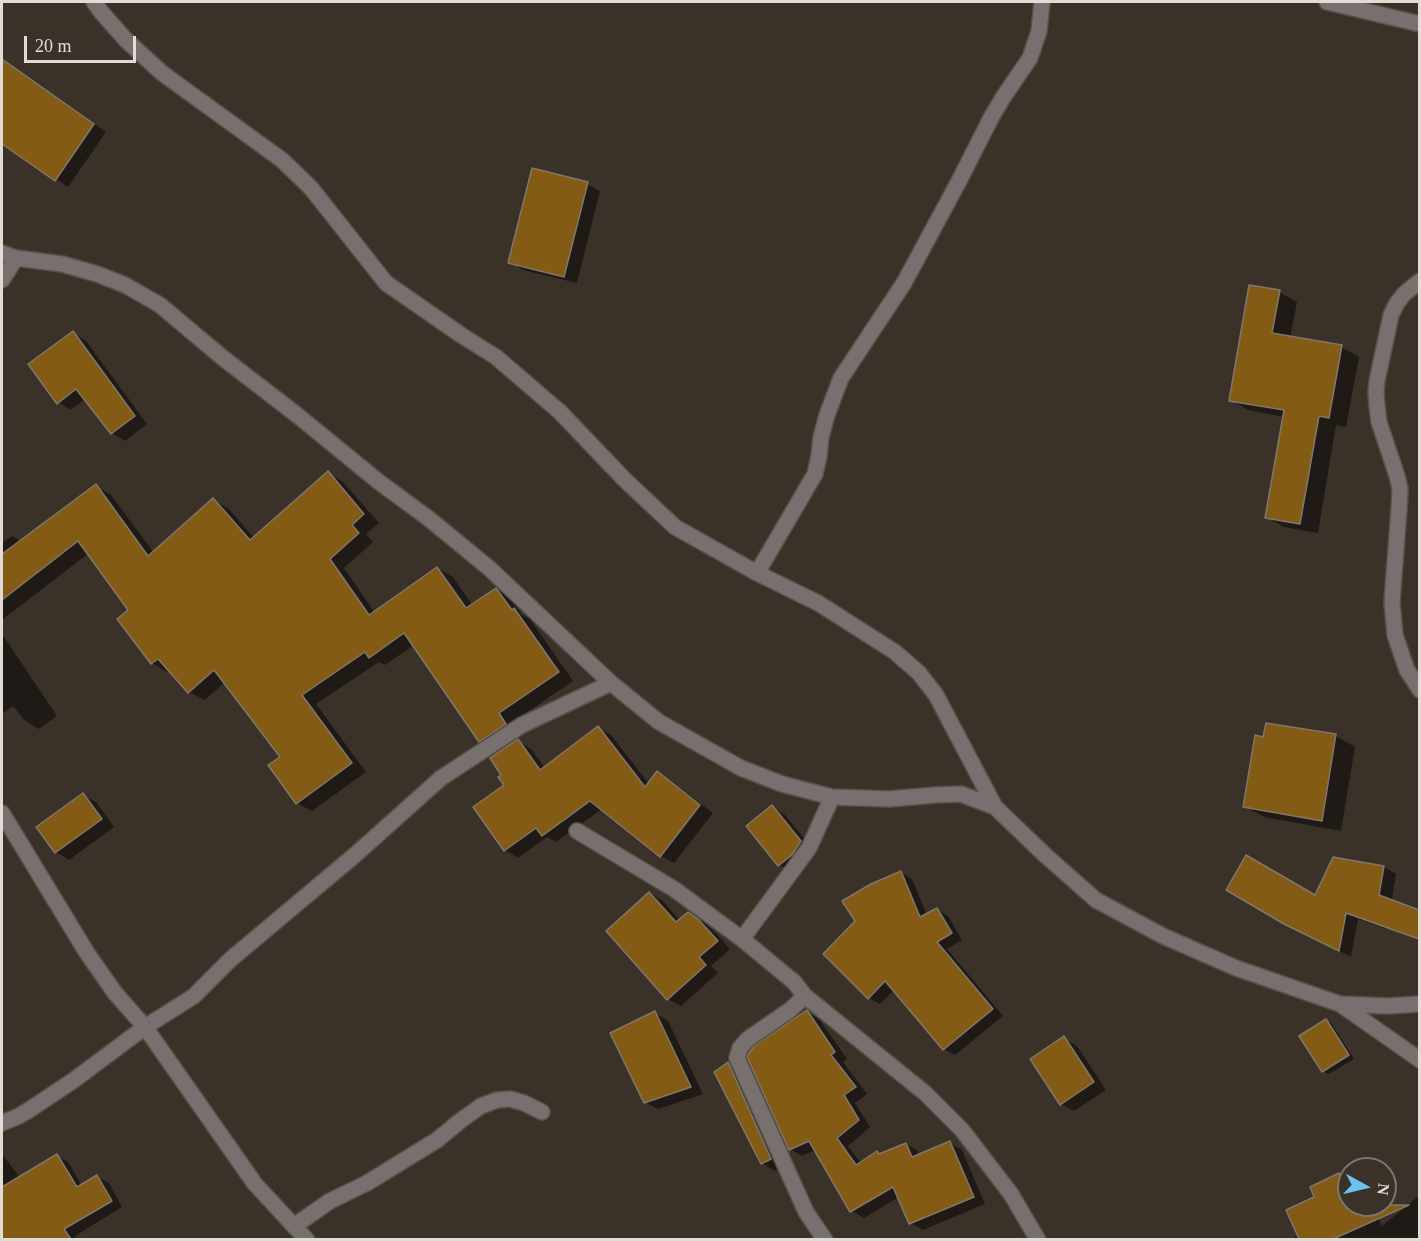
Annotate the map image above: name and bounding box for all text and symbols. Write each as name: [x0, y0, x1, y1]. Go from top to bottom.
scale bar: [27, 24, 140, 62]
text: 20 m: [35, 36, 72, 56]
north arrow: [1337, 1157, 1397, 1217]
text: N: [1374, 1182, 1393, 1196]

